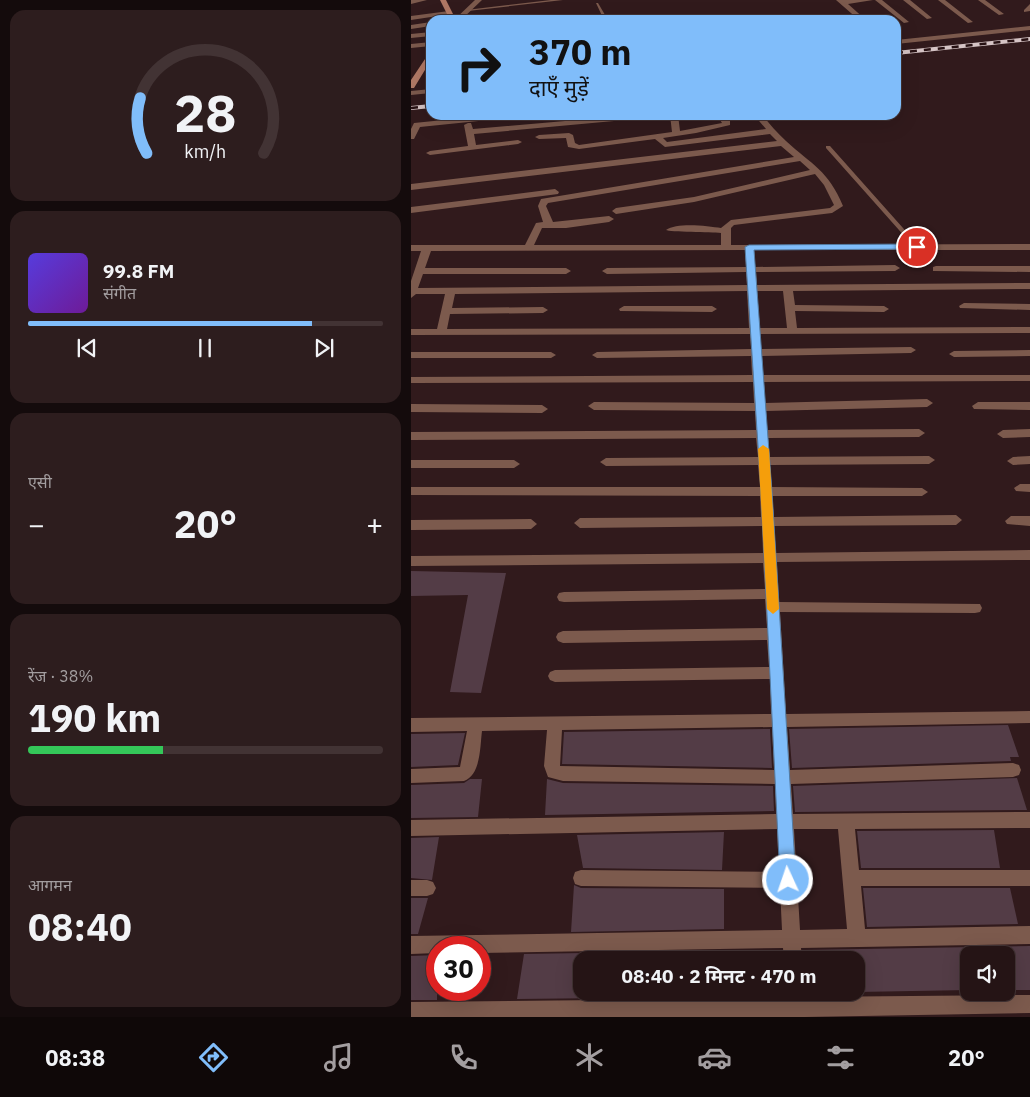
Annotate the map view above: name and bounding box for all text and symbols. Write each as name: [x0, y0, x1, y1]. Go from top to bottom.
text: 370 m: [529, 29, 632, 75]
icon: right: [446, 35, 511, 100]
text: दाएँ मुड़ें: [529, 73, 589, 102]
text: 28: [174, 79, 237, 146]
text: km/h: [185, 140, 227, 163]
pin: [896, 226, 938, 268]
icon: arrive: [903, 233, 931, 261]
text: 99.8 FM: [103, 259, 174, 283]
text: संगीत: [103, 283, 136, 303]
icon: previous: [73, 334, 101, 362]
icon: pause: [191, 334, 219, 362]
icon: next: [310, 334, 338, 362]
text: एसी: [28, 472, 52, 492]
text: 20°: [174, 499, 237, 548]
text: −: [28, 506, 45, 543]
text: +: [366, 506, 383, 543]
text: रेंज · 38%: [28, 666, 93, 686]
text: 190 km: [28, 693, 161, 742]
position arrow: [761, 853, 813, 905]
text: आगमन: [28, 875, 72, 895]
text: 08:40: [28, 902, 132, 951]
speed limit sign: 30: [426, 936, 491, 1001]
map controls: [960, 946, 1015, 1001]
button: sound: [960, 946, 1015, 1001]
text: 08:40 · 2 मिनट · 470 m: [622, 964, 816, 988]
icon: directions: [196, 1040, 231, 1075]
icon: music: [321, 1040, 356, 1075]
icon: phone: [446, 1040, 481, 1075]
icon: climate: [572, 1040, 607, 1075]
icon: car: [697, 1040, 732, 1075]
icon: filters: [823, 1040, 858, 1075]
text: 08:38: [45, 1043, 105, 1072]
text: 20°: [948, 1043, 985, 1072]

